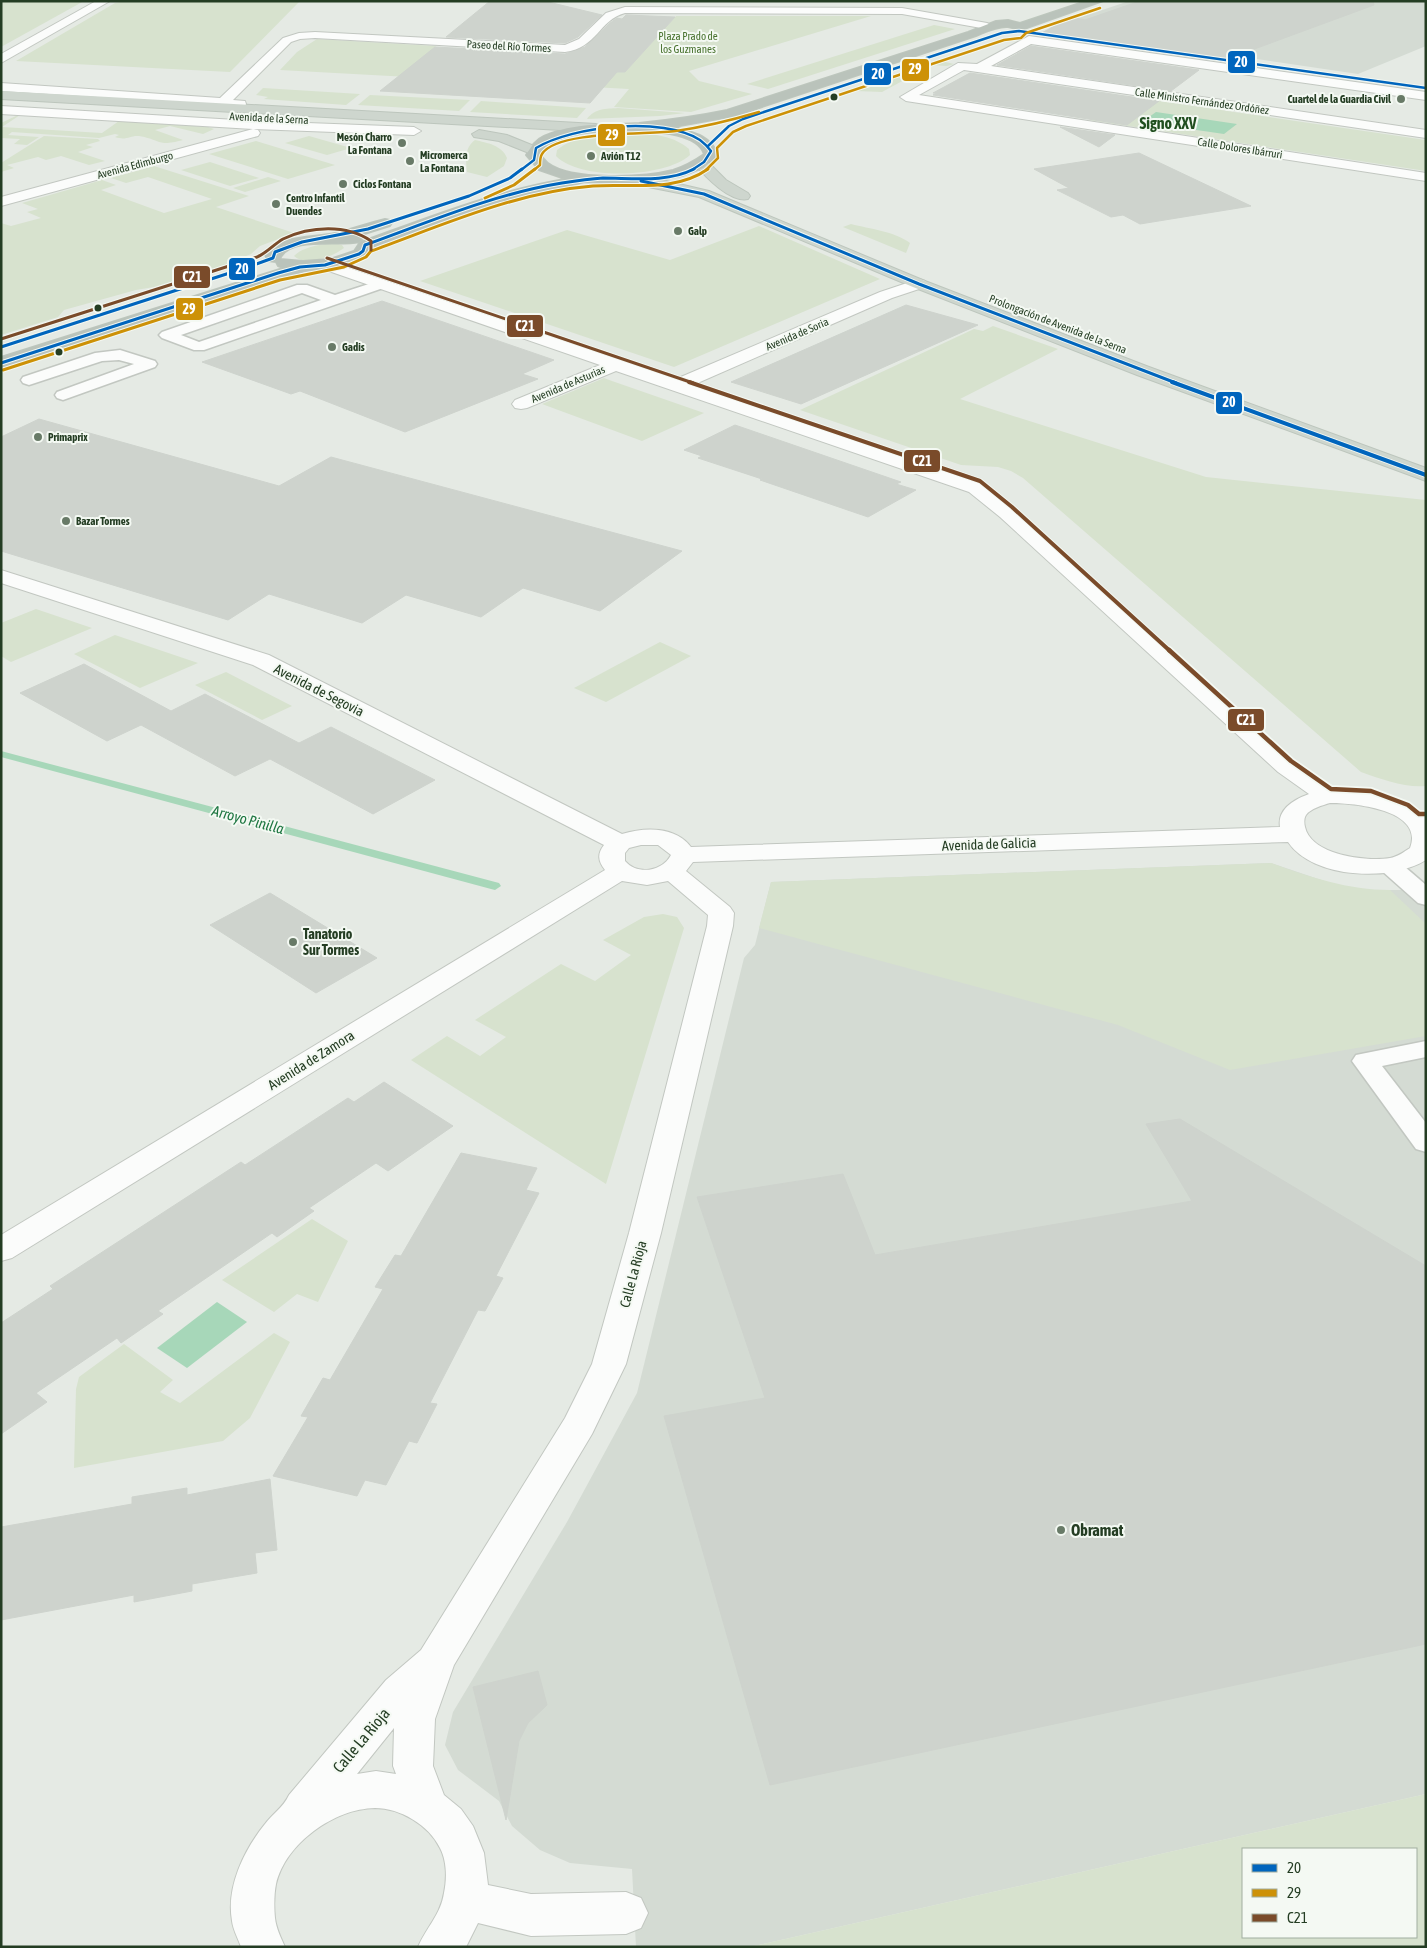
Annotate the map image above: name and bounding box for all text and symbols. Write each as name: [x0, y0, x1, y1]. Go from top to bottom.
park label: Plaza Prado de los Guzmanes: [658, 30, 718, 55]
street label: Paseo del Río Tormes: [466, 38, 552, 54]
line badge: 20: [1227, 50, 1256, 74]
text: 20: [1234, 54, 1248, 70]
line badge: 29: [901, 58, 930, 82]
text: 29: [908, 61, 922, 77]
line badge: 20: [863, 62, 892, 86]
text: 20: [871, 66, 885, 82]
street label: Calle Ministro Fernández Ordóñez: [1134, 86, 1270, 116]
unlabelled marker: [829, 92, 839, 102]
place label: Cuartel de la Guardia Civil: [1287, 93, 1392, 105]
marker: Cuartel de la Guardia Civil: [1395, 93, 1407, 105]
street label: Avenida de la Serna: [229, 110, 309, 126]
district label: Signo XXV: [1140, 114, 1197, 132]
line badge: 29: [597, 123, 626, 147]
text: 29: [605, 127, 619, 143]
place label: Mesón Charro La Fontana: [337, 131, 392, 156]
street label: Calle Dolores Ibárruri: [1197, 135, 1283, 161]
marker: Mesón Charro La Fontana: [396, 137, 408, 149]
street label: Avenida Edimburgo: [96, 149, 174, 181]
place label: Micromerca La Fontana: [420, 149, 468, 174]
marker: Avión T12: [585, 150, 597, 162]
place label: Avión T12: [600, 150, 641, 162]
marker: Micromerca La Fontana: [404, 155, 416, 167]
marker: Ciclos Fontana: [337, 178, 349, 190]
place label: Ciclos Fontana: [353, 178, 411, 190]
place label: Centro Infantil Duendes: [286, 192, 346, 217]
marker: Centro Infantil Duendes: [270, 198, 282, 210]
marker: Galp: [672, 225, 684, 237]
place label: Galp: [688, 225, 707, 237]
line badge: 20: [228, 257, 256, 281]
text: 20: [235, 261, 249, 277]
line badge: C21: [173, 265, 211, 289]
text: C21: [182, 269, 202, 285]
street label: Prolongación de Avenida de la Serna: [988, 292, 1128, 356]
line badge: 29: [175, 297, 204, 321]
text: 29: [182, 301, 196, 317]
unlabelled marker: [93, 303, 103, 313]
line badge: C21: [506, 314, 544, 338]
street label: Avenida de Soria: [764, 315, 830, 353]
text: C21: [515, 318, 535, 334]
marker: Gadis: [326, 341, 338, 353]
place label: Gadis: [342, 341, 365, 353]
unlabelled marker: [54, 347, 64, 357]
street label: Avenida de Asturias: [529, 363, 607, 405]
line badge: 20: [1215, 391, 1243, 415]
text: 20: [1222, 394, 1236, 410]
marker: Primaprix: [32, 431, 44, 443]
place label: Primaprix: [48, 431, 88, 443]
line badge: C21: [903, 449, 941, 473]
text: C21: [912, 453, 932, 469]
marker: Bazar Tormes: [60, 515, 72, 527]
place label: Bazar Tormes: [76, 515, 130, 527]
street label: Avenida de Segovia: [271, 660, 367, 720]
line badge: C21: [1227, 708, 1265, 732]
text: C21: [1236, 712, 1256, 728]
water label: Arroyo Pinilla: [209, 802, 286, 837]
street label: Avenida de Galicia: [941, 834, 1037, 854]
place label: Tanatorio Sur Tormes: [303, 926, 359, 958]
marker: Tanatorio Sur Tormes: [287, 936, 299, 948]
street label: Avenida de Zamora: [265, 1027, 357, 1093]
street label: Calle La Rioja: [616, 1239, 650, 1309]
place label: Obramat: [1071, 1521, 1124, 1539]
marker: Obramat: [1055, 1524, 1067, 1536]
street label: Calle La Rioja: [329, 1704, 394, 1777]
legend: [1242, 1848, 1417, 1938]
text: 20: [1287, 1859, 1301, 1876]
text: 29: [1287, 1884, 1301, 1901]
text: C21: [1287, 1909, 1308, 1926]

